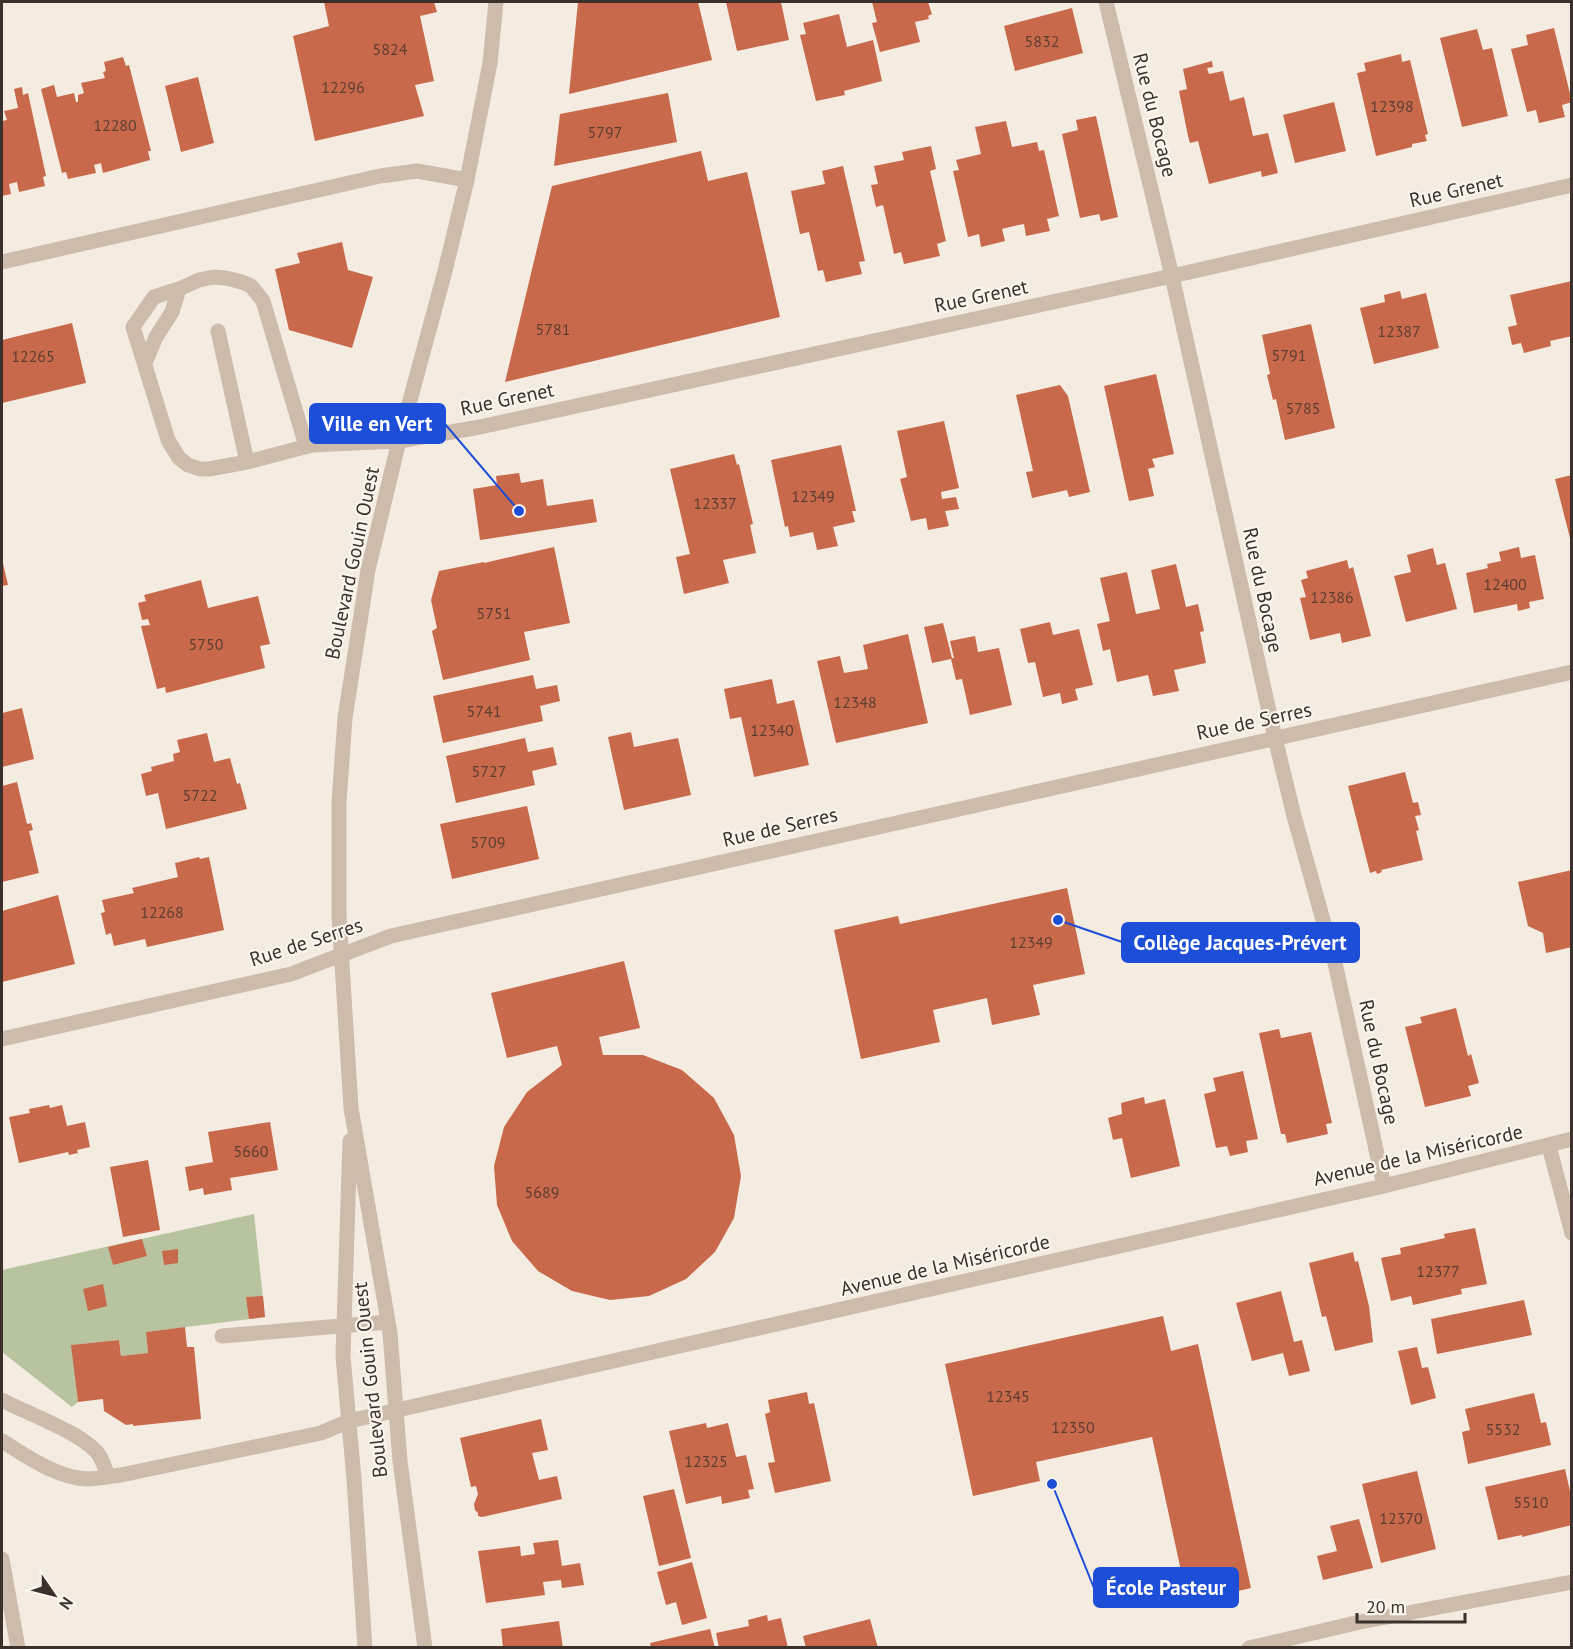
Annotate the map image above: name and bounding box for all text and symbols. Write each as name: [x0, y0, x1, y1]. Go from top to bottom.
house number: 5832: [1025, 31, 1059, 51]
house number: 5824: [373, 39, 408, 59]
street label: Rue du Bocage: [1127, 50, 1183, 180]
house number: 12296: [321, 77, 365, 97]
house number: 12398: [1370, 96, 1414, 116]
house number: 12280: [93, 115, 137, 135]
house number: 5797: [588, 122, 622, 142]
street label: Rue Grenet: [1407, 167, 1505, 213]
street label: Rue Grenet: [932, 273, 1030, 319]
house number: 5781: [536, 319, 570, 339]
house number: 12387: [1377, 321, 1421, 341]
house number: 5791: [1272, 345, 1306, 365]
house number: 12265: [11, 346, 55, 366]
street label: Rue Grenet: [458, 376, 556, 422]
house number: 5785: [1286, 398, 1320, 418]
callout: Ville en Vert: [310, 404, 445, 443]
text: Ville en Vert: [321, 410, 433, 437]
street label: Boulevard Gouin Ouest: [319, 464, 385, 662]
house number: 12349: [791, 486, 835, 506]
house number: 12337: [693, 493, 737, 513]
street label: Rue du Bocage: [1237, 525, 1289, 655]
house number: 12400: [1483, 574, 1527, 594]
house number: 12386: [1310, 587, 1354, 607]
house number: 5751: [477, 603, 511, 623]
house number: 5750: [189, 634, 224, 654]
house number: 12348: [833, 692, 877, 712]
street label: Rue de Serres: [1194, 696, 1314, 746]
house number: 5741: [467, 701, 501, 721]
house number: 12340: [750, 720, 794, 740]
house number: 5727: [472, 761, 506, 781]
house number: 5722: [183, 785, 217, 805]
street label: Rue de Serres: [720, 801, 840, 853]
house number: 5709: [471, 832, 505, 852]
house number: 12268: [140, 902, 184, 922]
street label: Rue de Serres: [246, 912, 366, 972]
callout: Collège Jacques-Prévert: [1122, 923, 1359, 962]
text: Collège Jacques-Prévert: [1133, 929, 1347, 956]
house number: 12349: [1009, 932, 1053, 952]
street label: Rue du Bocage: [1353, 997, 1405, 1127]
street label: Avenue de la Miséricorde: [1311, 1118, 1525, 1192]
house number: 5660: [234, 1141, 269, 1161]
house number: 5689: [525, 1182, 559, 1202]
street label: Avenue de la Miséricorde: [838, 1228, 1052, 1302]
house number: 12377: [1416, 1261, 1460, 1281]
street label: Boulevard Gouin Ouest: [347, 1281, 393, 1479]
house number: 12345: [986, 1386, 1030, 1406]
house number: 12350: [1051, 1417, 1095, 1437]
house number: 5532: [1486, 1419, 1520, 1439]
house number: 12325: [684, 1451, 728, 1471]
house number: 5510: [1514, 1492, 1549, 1512]
house number: 12370: [1379, 1508, 1423, 1528]
north arrow: [24, 1565, 84, 1625]
callout: École Pasteur: [1094, 1568, 1238, 1607]
text: École Pasteur: [1106, 1574, 1227, 1601]
scale bar: [1357, 1586, 1465, 1624]
text: N: [55, 1594, 77, 1614]
text: 20 m: [1366, 1595, 1405, 1618]

